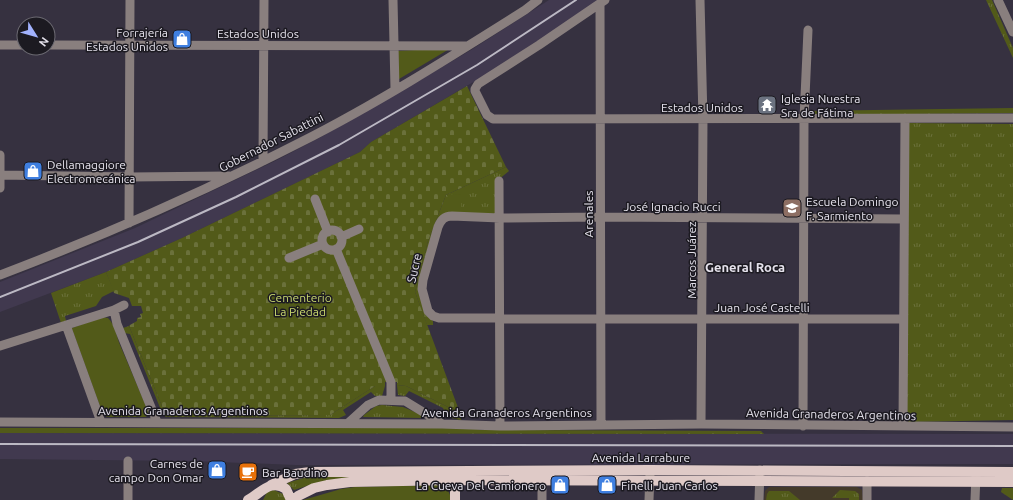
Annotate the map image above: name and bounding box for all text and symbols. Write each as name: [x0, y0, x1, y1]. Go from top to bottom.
north arrow: [16, 16, 56, 56]
place label: Forrajería Estados Unidos: [86, 26, 168, 53]
street label: Estados Unidos: [217, 27, 299, 40]
shop icon: Forrajería Estados Unidos: [171, 28, 193, 50]
text: N: [37, 35, 51, 49]
place label: Iglesia Nuestra Sra de Fátima: [781, 92, 860, 119]
temple icon: Iglesia Nuestra Sra de Fátima: [756, 94, 778, 116]
street label: Estados Unidos: [661, 101, 743, 114]
street label: Gobernador Sabattini: [217, 110, 325, 174]
place label: Dellamaggiore Electromecánica: [47, 158, 136, 185]
shop icon: Dellamaggiore Electromecánica: [22, 160, 44, 182]
street label: Arenales: [582, 191, 595, 237]
place label: Escuela Domingo F. Sarmiento: [806, 195, 899, 222]
school or university icon: Escuela Domingo F. Sarmiento: [781, 197, 803, 219]
street label: José Ignacio Rucci: [623, 200, 721, 213]
street label: Marcos Juárez: [685, 221, 698, 299]
street label: Sucre: [404, 252, 424, 284]
district label: General Roca: [705, 260, 785, 274]
park label: Cementerio La Piedad: [268, 291, 332, 318]
street label: Juan José Castelli: [714, 301, 810, 314]
street label: Avenida Granaderos Argentinos: [98, 404, 268, 417]
street label: Avenida Granaderos Argentinos: [422, 406, 592, 419]
street label: Avenida Granaderos Argentinos: [746, 406, 916, 422]
street label: Avenida Larrabure: [592, 451, 690, 464]
place label: Carnes de campo Don Omar: [109, 457, 203, 484]
shop icon: Carnes de campo Don Omar: [206, 459, 228, 481]
cafe icon: Bar Baudino: [237, 461, 259, 483]
place label: Bar Baudino: [262, 466, 328, 479]
shop icon: La Cueva Del Camionero: [549, 474, 571, 496]
shop icon: Finelli Juan Carlos: [596, 474, 618, 496]
place label: La Cueva Del Camionero: [416, 479, 546, 492]
place label: Finelli Juan Carlos: [621, 479, 718, 492]

